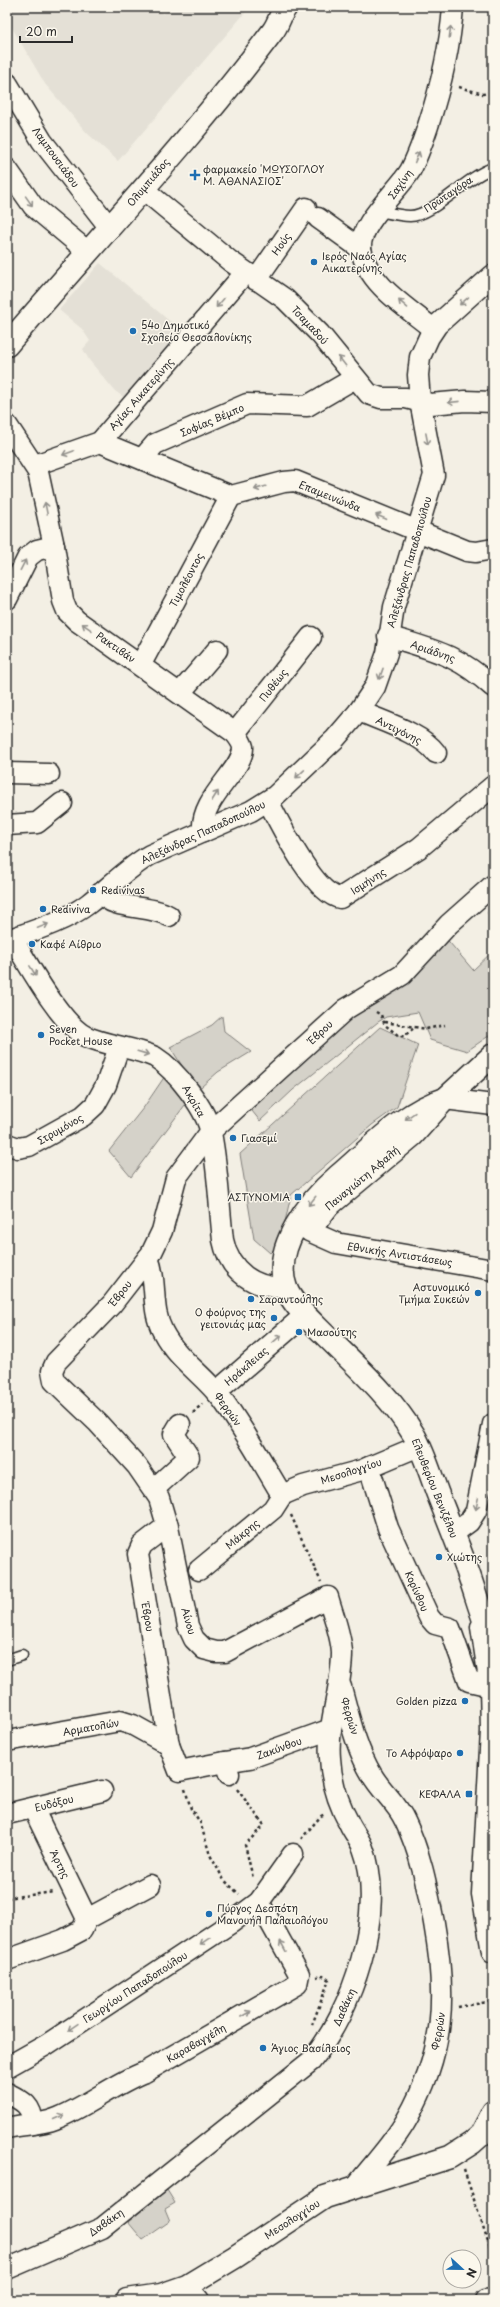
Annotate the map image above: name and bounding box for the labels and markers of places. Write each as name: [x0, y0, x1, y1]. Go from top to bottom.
place label: φαρμακείο 'ΜΩΥΣΟΓΛΟΥ Μ. ΑΘΑΝΑΣΙΟΣ': [203, 161, 324, 188]
marker: φαρμακείο 'ΜΩΥΣΟΓΛΟΥ Μ. ΑΘΑΝΑΣΙΟΣ': [190, 170, 200, 180]
place label: Ιερός Ναός Αγίας Αικατερίνης: [322, 248, 407, 275]
marker: Ιερός Ναός Αγίας Αικατερίνης: [309, 257, 319, 267]
place label: 54ο Δημοτικό Σχολείο Θεσσαλονίκης: [141, 317, 252, 344]
marker: 54ο Δημοτικό Σχολείο Θεσσαλονίκης: [128, 326, 138, 336]
place label: Redivivas: [101, 882, 145, 897]
marker: Redivivas: [88, 885, 98, 895]
place label: Rediviva: [51, 901, 91, 916]
marker: Rediviva: [38, 904, 48, 914]
place label: Καφέ Αίθριο: [40, 936, 102, 952]
marker: Καφέ Αίθριο: [27, 939, 37, 949]
place label: Seven Pocket House: [49, 1021, 113, 1048]
marker: Seven Pocket House: [36, 1030, 46, 1040]
place label: Γιασεμί: [241, 1130, 277, 1145]
marker: Γιασεμί: [228, 1133, 238, 1143]
place label: ΑΣΤΥΝΟΜΙΑ: [228, 1189, 290, 1204]
marker: ΑΣΤΥΝΟΜΙΑ: [293, 1192, 303, 1202]
place label: Αστυνομικό Τμήμα Συκεών: [398, 1279, 470, 1306]
marker: Αστυνομικό Τμήμα Συκεών: [473, 1288, 483, 1298]
place label: Σαραντούλης: [259, 1291, 323, 1306]
marker: Σαραντούλης: [246, 1294, 256, 1304]
place label: Ο φούρνος της γειτονιάς μας: [195, 1304, 266, 1331]
marker: Ο φούρνος της γειτονιάς μας: [269, 1313, 279, 1323]
place label: Μασούτης: [307, 1324, 357, 1339]
marker: Μασούτης: [294, 1327, 304, 1337]
place label: Χιώτης: [447, 1549, 482, 1564]
marker: Χιώτης: [434, 1552, 444, 1562]
place label: Golden pizza: [396, 1693, 458, 1708]
marker: Golden pizza: [460, 1696, 470, 1706]
place label: Το Αφρόψαρο: [386, 1745, 452, 1761]
marker: Το Αφρόψαρο: [455, 1748, 465, 1758]
place label: ΚΕΦΑΛΑ: [419, 1786, 461, 1801]
marker: ΚΕΦΑΛΑ: [464, 1789, 474, 1799]
place label: Πύργος Δεσπότη Μανουήλ Παλαιολόγου: [217, 1900, 329, 1927]
marker: Πύργος Δεσπότη Μανουήλ Παλαιολόγου: [204, 1909, 214, 1919]
place label: Άγιος Βασίλειος: [271, 2040, 351, 2055]
marker: Άγιος Βασίλειος: [258, 2043, 268, 2053]

